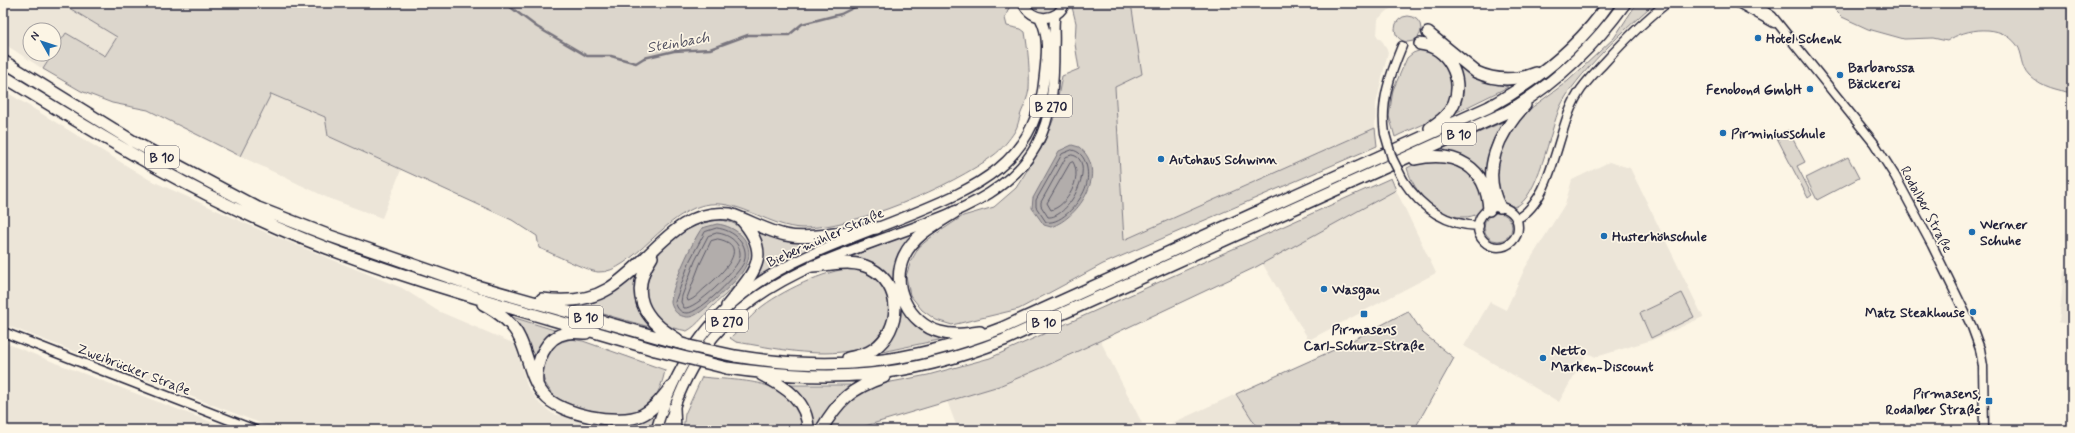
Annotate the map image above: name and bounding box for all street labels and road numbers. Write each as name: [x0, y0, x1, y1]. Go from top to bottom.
road number: B 270: [1030, 95, 1072, 117]
road number: B 10: [1442, 123, 1476, 145]
road number: B 10: [145, 146, 179, 168]
street label: Rodalber Straße: [1896, 163, 1957, 256]
street label: Biebermühler Straße: [764, 204, 887, 272]
road number: B 10: [569, 306, 603, 328]
road number: B 270: [706, 310, 748, 332]
road number: B 10: [1027, 311, 1061, 333]
street label: Zweibrücker Straße: [74, 340, 193, 400]

